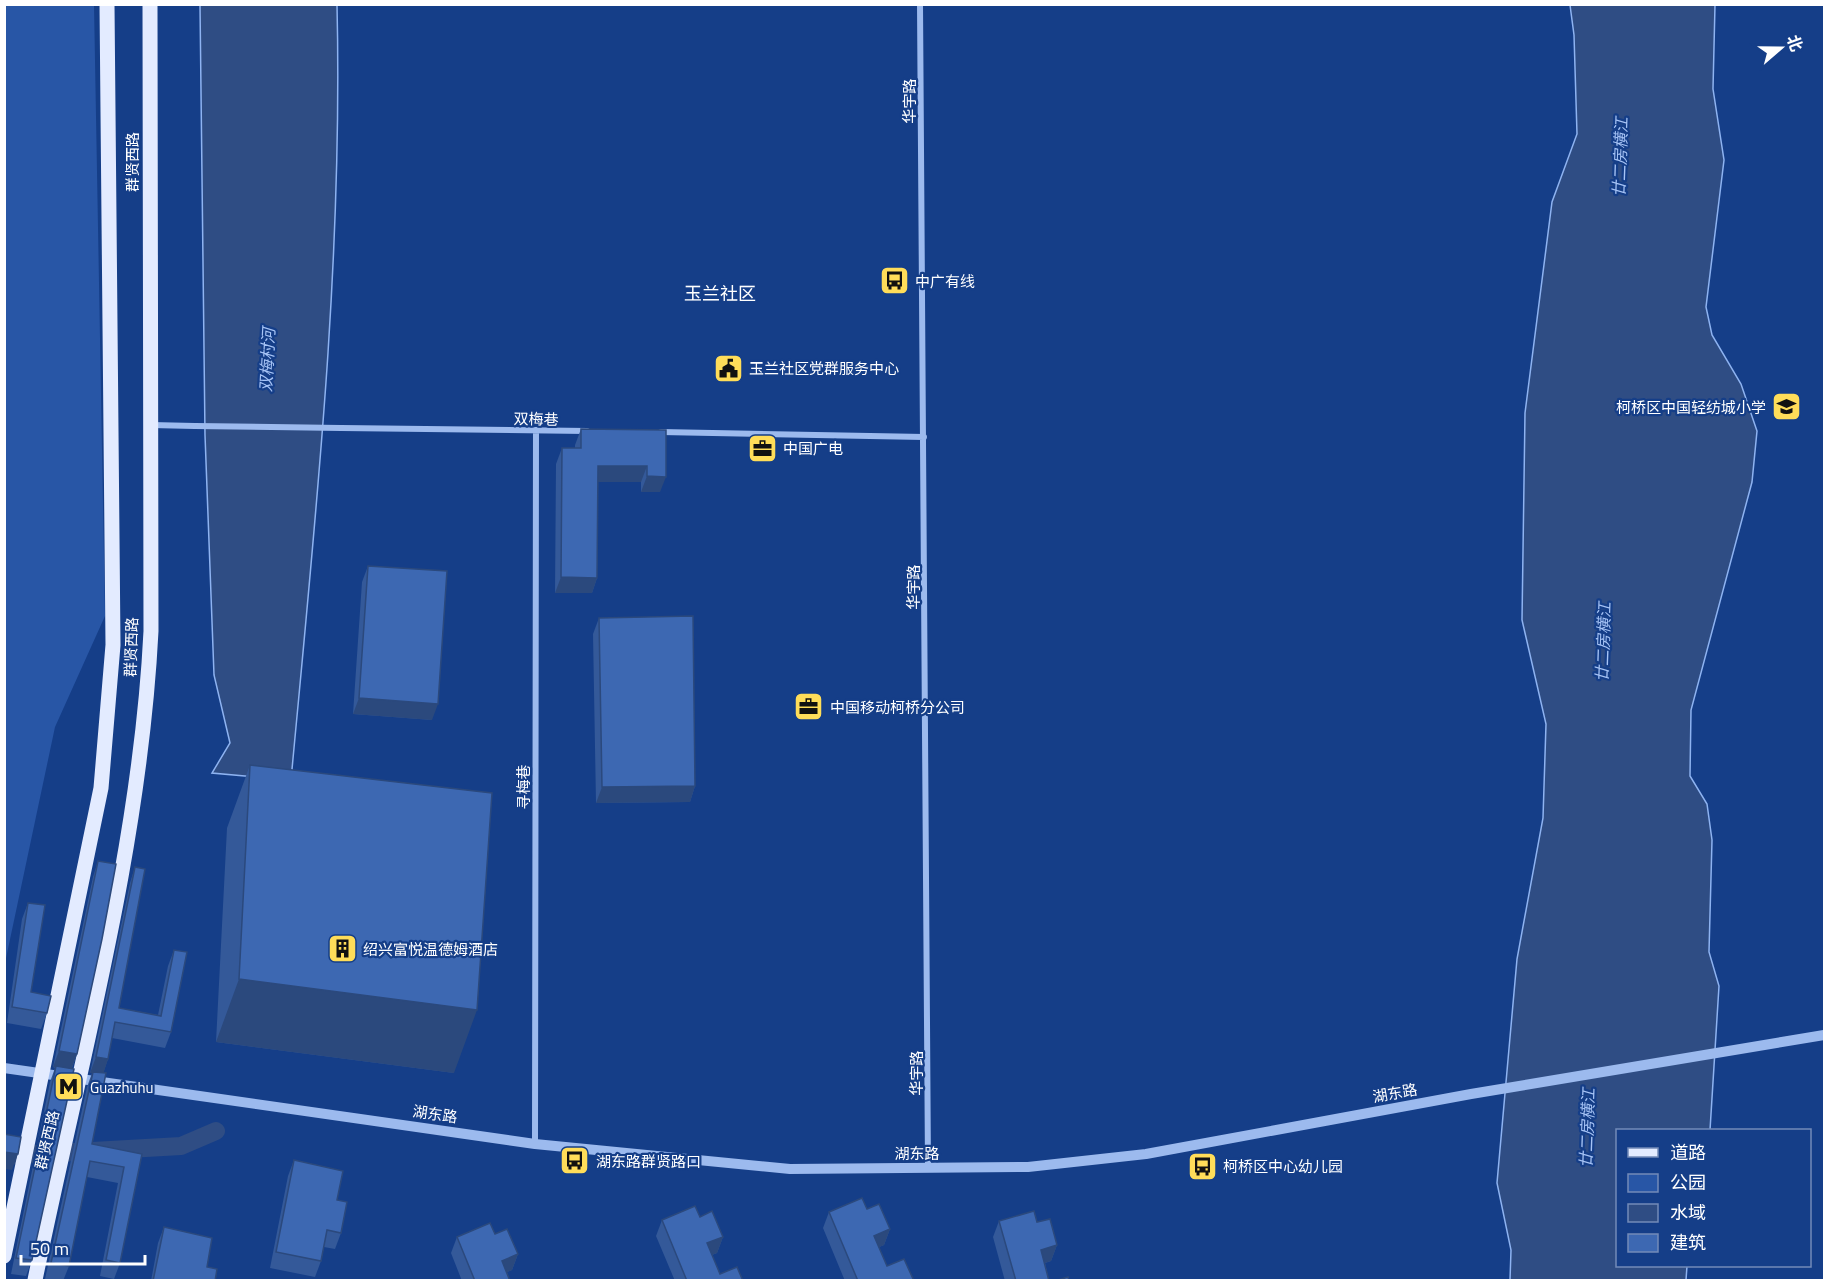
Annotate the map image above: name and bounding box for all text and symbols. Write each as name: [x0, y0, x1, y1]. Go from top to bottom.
north arrow: [1751, 18, 1811, 78]
text: 北: [1781, 31, 1809, 54]
street label: 华宇路: [898, 78, 921, 124]
water label: 廿二房横江: [1607, 115, 1633, 197]
street label: 群贤西路: [121, 132, 144, 192]
bus stop icon: 中广有线: [878, 265, 910, 297]
place label: 中广有线: [915, 270, 975, 293]
district label: 玉兰社区: [684, 280, 756, 307]
water label: 双梅村河: [253, 324, 281, 393]
public building icon: 玉兰社区党群服务中心: [712, 352, 744, 384]
place label: 玉兰社区党群服务中心: [749, 357, 899, 380]
school or university icon: 柯桥区中国轻纺城小学: [1771, 391, 1803, 423]
place label: 柯桥区中国轻纺城小学: [1616, 396, 1766, 419]
street label: 双梅巷: [513, 407, 559, 431]
office icon: 中国广电: [746, 432, 778, 464]
place label: 中国广电: [783, 437, 843, 460]
street label: 华宇路: [902, 564, 925, 610]
water label: 廿二房横江: [1590, 600, 1616, 682]
street label: 群贤西路: [118, 617, 144, 677]
office icon: 中国移动柯桥分公司: [793, 691, 825, 723]
place label: 中国移动柯桥分公司: [830, 696, 965, 719]
street label: 寻梅巷: [512, 764, 535, 810]
building icon: 绍兴富悦温德姆酒店: [326, 933, 358, 965]
place label: 绍兴富悦温德姆酒店: [363, 938, 498, 961]
street label: 华宇路: [905, 1050, 928, 1096]
metro station icon: Guazhuhu: [53, 1071, 85, 1103]
place label: Guazhuhu: [90, 1076, 154, 1099]
street label: 湖东路: [1371, 1078, 1419, 1108]
water label: 廿二房横江: [1574, 1086, 1600, 1168]
street label: 湖东路: [411, 1099, 459, 1129]
street label: 群贤西路: [29, 1108, 65, 1172]
legend: [1616, 1129, 1811, 1267]
text: 道路: [1670, 1139, 1706, 1166]
street label: 湖东路: [894, 1142, 940, 1165]
bus stop icon: 湖东路群贤路口: [559, 1145, 591, 1177]
place label: 湖东路群贤路口: [596, 1150, 701, 1173]
bus stop icon: 柯桥区中心幼儿园: [1186, 1150, 1218, 1182]
place label: 柯桥区中心幼儿园: [1223, 1155, 1343, 1178]
text: 公园: [1670, 1169, 1706, 1196]
text: 水域: [1670, 1199, 1706, 1226]
scale bar: [21, 1228, 146, 1266]
text: 建筑: [1670, 1229, 1706, 1256]
text: 50 m: [30, 1235, 69, 1262]

